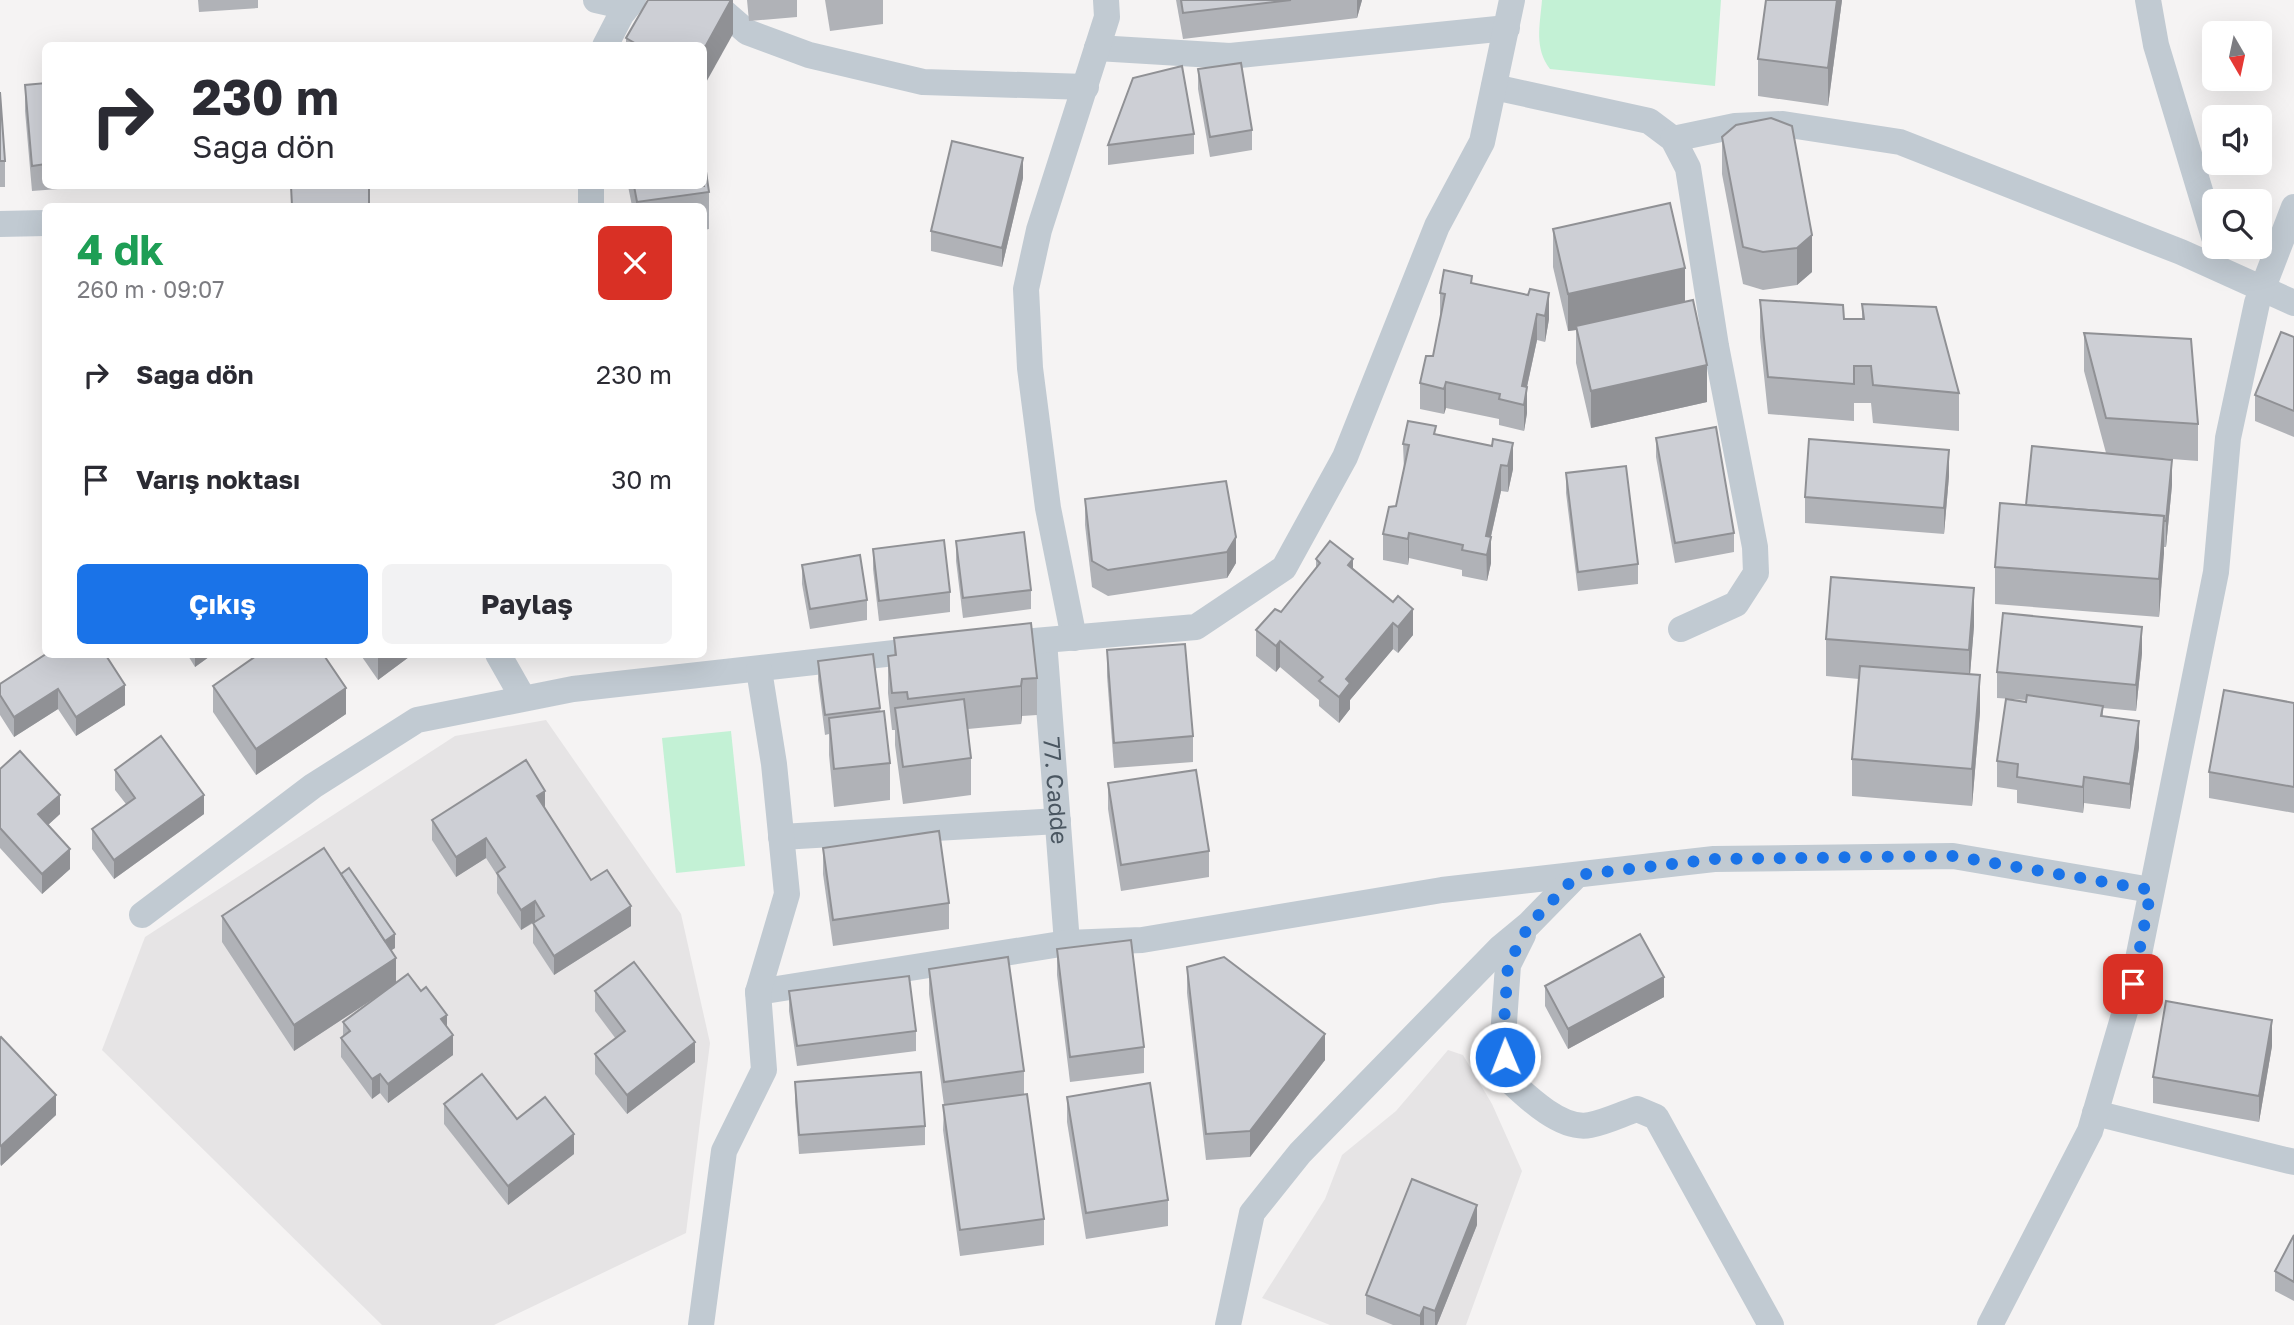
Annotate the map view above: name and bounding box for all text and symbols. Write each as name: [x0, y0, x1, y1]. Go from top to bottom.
north arrow: [2202, 21, 2272, 91]
map controls: [2202, 21, 2272, 259]
text: 230 m: [192, 67, 339, 126]
icon: right: [77, 70, 168, 161]
button: sound: [2202, 105, 2272, 175]
text: Sağa dön: [192, 127, 335, 165]
button: search: [2202, 189, 2272, 259]
text: 4 dk: [77, 224, 164, 274]
button: close: [598, 226, 672, 300]
text: 260 m · 09:07: [77, 275, 225, 303]
icon: right: [77, 356, 115, 394]
text: Sağa dön: [136, 359, 253, 390]
text: 230 m: [596, 359, 672, 390]
icon: arrive: [77, 461, 115, 499]
text: Varış noktası: [136, 464, 300, 495]
text: 30 m: [611, 464, 672, 495]
button: Çıkış: [77, 564, 368, 644]
button: Paylaş: [382, 564, 672, 644]
street label: 77. Cadde: [1038, 736, 1074, 845]
pin: [2103, 954, 2163, 1014]
icon: arrive: [2114, 965, 2152, 1003]
position arrow: [1468, 1020, 1542, 1094]

